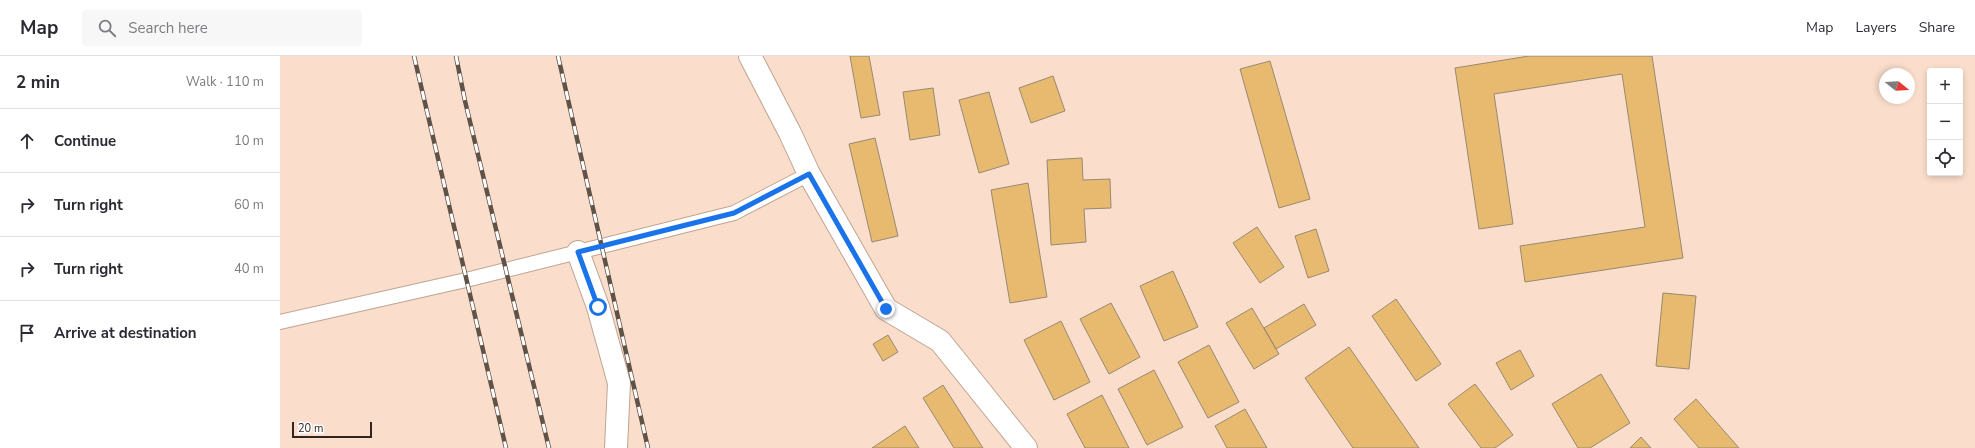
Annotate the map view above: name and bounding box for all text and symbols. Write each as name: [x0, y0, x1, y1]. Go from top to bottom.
search box: [82, 10, 362, 46]
text: Map: [20, 15, 58, 41]
icon: search: [96, 17, 118, 39]
text: Search here: [128, 18, 208, 38]
text: Map: [1806, 18, 1833, 37]
text: Layers: [1855, 18, 1897, 37]
text: Share: [1919, 18, 1955, 37]
north arrow: [1879, 68, 1915, 104]
map controls: [1927, 68, 1963, 176]
button: +: [1927, 68, 1963, 104]
text: 2 min: [16, 71, 60, 94]
text: Walk · 110 m: [186, 73, 264, 91]
button: −: [1927, 104, 1963, 140]
icon: ahead: [16, 130, 38, 152]
text: Continue: [54, 131, 116, 151]
text: 10 m: [234, 132, 264, 150]
button: locate: [1927, 140, 1963, 176]
icon: right: [16, 194, 38, 216]
text: Turn right: [54, 195, 123, 215]
text: 60 m: [234, 196, 264, 214]
icon: right: [16, 258, 38, 280]
text: Turn right: [54, 259, 123, 279]
text: 40 m: [234, 260, 264, 278]
route start: [589, 298, 607, 316]
route end: [877, 300, 895, 318]
icon: arrive: [16, 322, 38, 344]
text: Arrive at destination: [54, 323, 197, 343]
scale bar: [292, 420, 372, 439]
text: 20 m: [298, 421, 323, 436]

